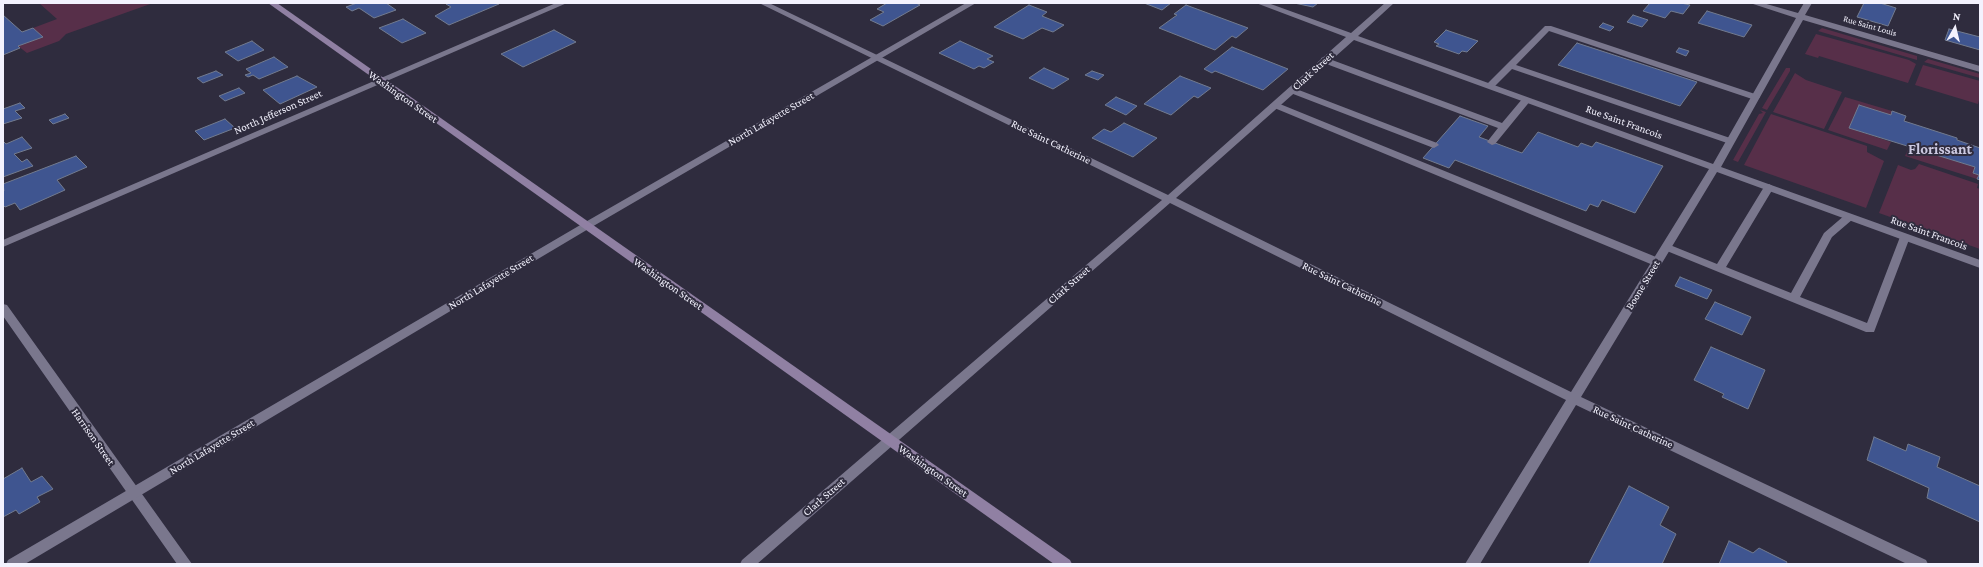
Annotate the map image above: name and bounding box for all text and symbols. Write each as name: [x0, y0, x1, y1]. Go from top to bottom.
north arrow: [1935, 8, 1975, 48]
text: N: [1952, 10, 1961, 23]
street label: Rue Saint Louis: [1842, 13, 1898, 39]
street label: Clark Street: [1289, 49, 1337, 93]
street label: Washington Street: [366, 68, 440, 126]
street label: North Jefferson Street: [232, 87, 324, 137]
street label: North Lafayette Street: [726, 89, 816, 149]
street label: Rue Saint Francois: [1584, 102, 1664, 142]
street label: Rue Saint Catherine: [1009, 117, 1093, 167]
district label: Florissant: [1908, 140, 1972, 158]
street label: Rue Saint Francois: [1889, 213, 1969, 253]
street label: North Lafayette Street: [446, 251, 536, 313]
street label: Washington Street: [631, 255, 705, 313]
street label: Boone Street: [1623, 258, 1663, 312]
street label: Rue Saint Catherine: [1300, 259, 1384, 309]
street label: Clark Street: [1045, 263, 1093, 307]
street label: Rue Saint Catherine: [1591, 403, 1675, 451]
street label: Harrison Street: [69, 406, 117, 468]
street label: North Lafayette Street: [167, 416, 257, 478]
street label: Washington Street: [896, 442, 970, 500]
street label: Clark Street: [800, 475, 848, 519]

